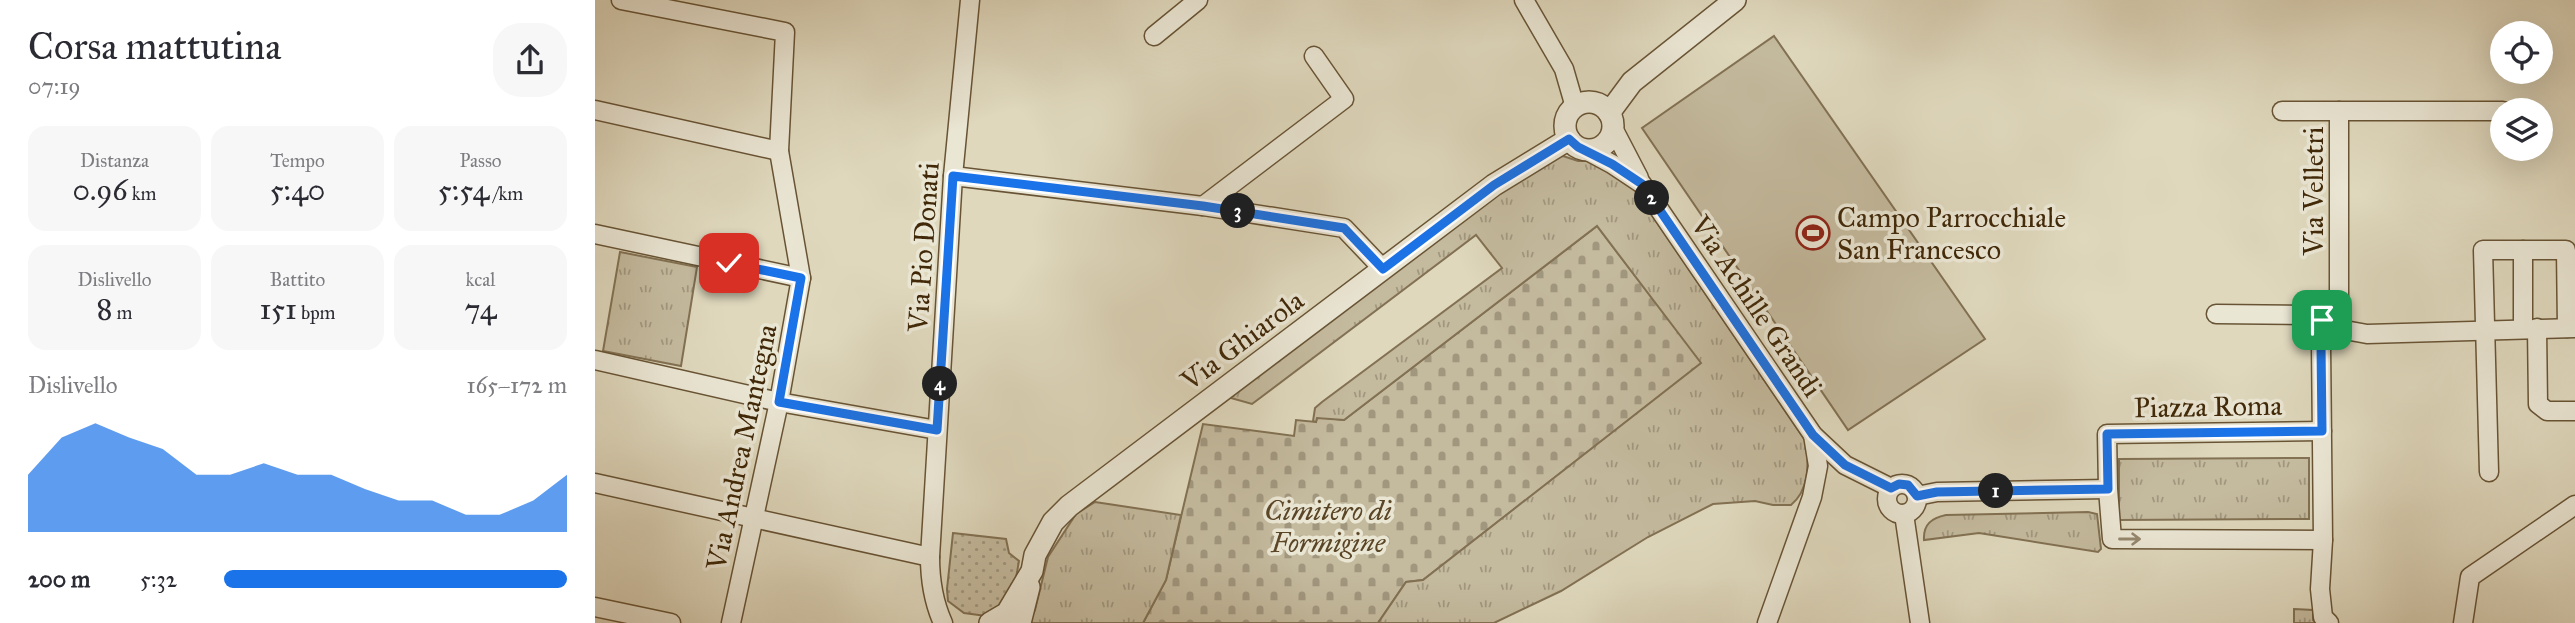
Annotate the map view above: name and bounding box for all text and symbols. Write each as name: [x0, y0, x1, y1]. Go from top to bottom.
map controls: [2490, 21, 2553, 161]
button: locate: [2490, 21, 2553, 84]
text: Corsa mattutina: [28, 23, 281, 69]
button: share: [493, 23, 567, 97]
text: 07:19: [28, 72, 81, 100]
button: layers: [2490, 98, 2553, 161]
street label: Via Velletri: [2296, 126, 2331, 256]
text: Distanza: [80, 149, 149, 172]
text: Tempo: [270, 149, 325, 172]
text: Passo: [459, 149, 502, 172]
street label: Via Pio Donati: [900, 161, 947, 334]
text: 0.96: [72, 172, 128, 208]
text: 5:40: [270, 172, 325, 208]
text: 5:54: [438, 172, 489, 208]
pin: 2: [1635, 180, 1669, 216]
text: km: [128, 182, 157, 205]
text: /km: [489, 182, 523, 205]
text: 2: [1647, 186, 1656, 209]
pin: 3: [1221, 194, 1255, 228]
text: 3: [1234, 199, 1241, 222]
place label: Campo Parrocchiale San Francesco: [1837, 200, 2066, 267]
street label: Via Achille Grandi: [1682, 208, 1830, 404]
sports icon: Campo Parrocchiale San Francesco: [1794, 214, 1832, 252]
pin: [699, 233, 759, 293]
icon: check: [710, 244, 748, 282]
text: Dislivello: [77, 268, 152, 291]
text: Battito: [270, 268, 325, 291]
text: kcal: [466, 268, 495, 291]
street label: Via Ghiarola: [1173, 283, 1311, 398]
pin: [2292, 290, 2352, 350]
text: 8: [96, 291, 112, 327]
text: 151: [259, 291, 297, 327]
text: 74: [464, 291, 497, 327]
text: m: [112, 301, 133, 324]
text: bpm: [297, 301, 336, 324]
icon: arrive: [2303, 301, 2341, 339]
street label: Via Andrea Mantegna: [698, 321, 785, 574]
pin: 4: [923, 366, 957, 402]
text: Dislivello: [28, 371, 118, 399]
text: 165–172 m: [466, 371, 567, 399]
text: 4: [934, 372, 945, 395]
street label: Piazza Roma: [2134, 388, 2283, 425]
pin: 1: [1979, 474, 2013, 508]
text: 1: [1992, 479, 1999, 502]
park label: Cimitero di Formigine: [1264, 493, 1392, 560]
one-way arrow: [2119, 532, 2142, 546]
text: 200 m: [28, 565, 90, 593]
text: 5:32: [140, 565, 177, 593]

